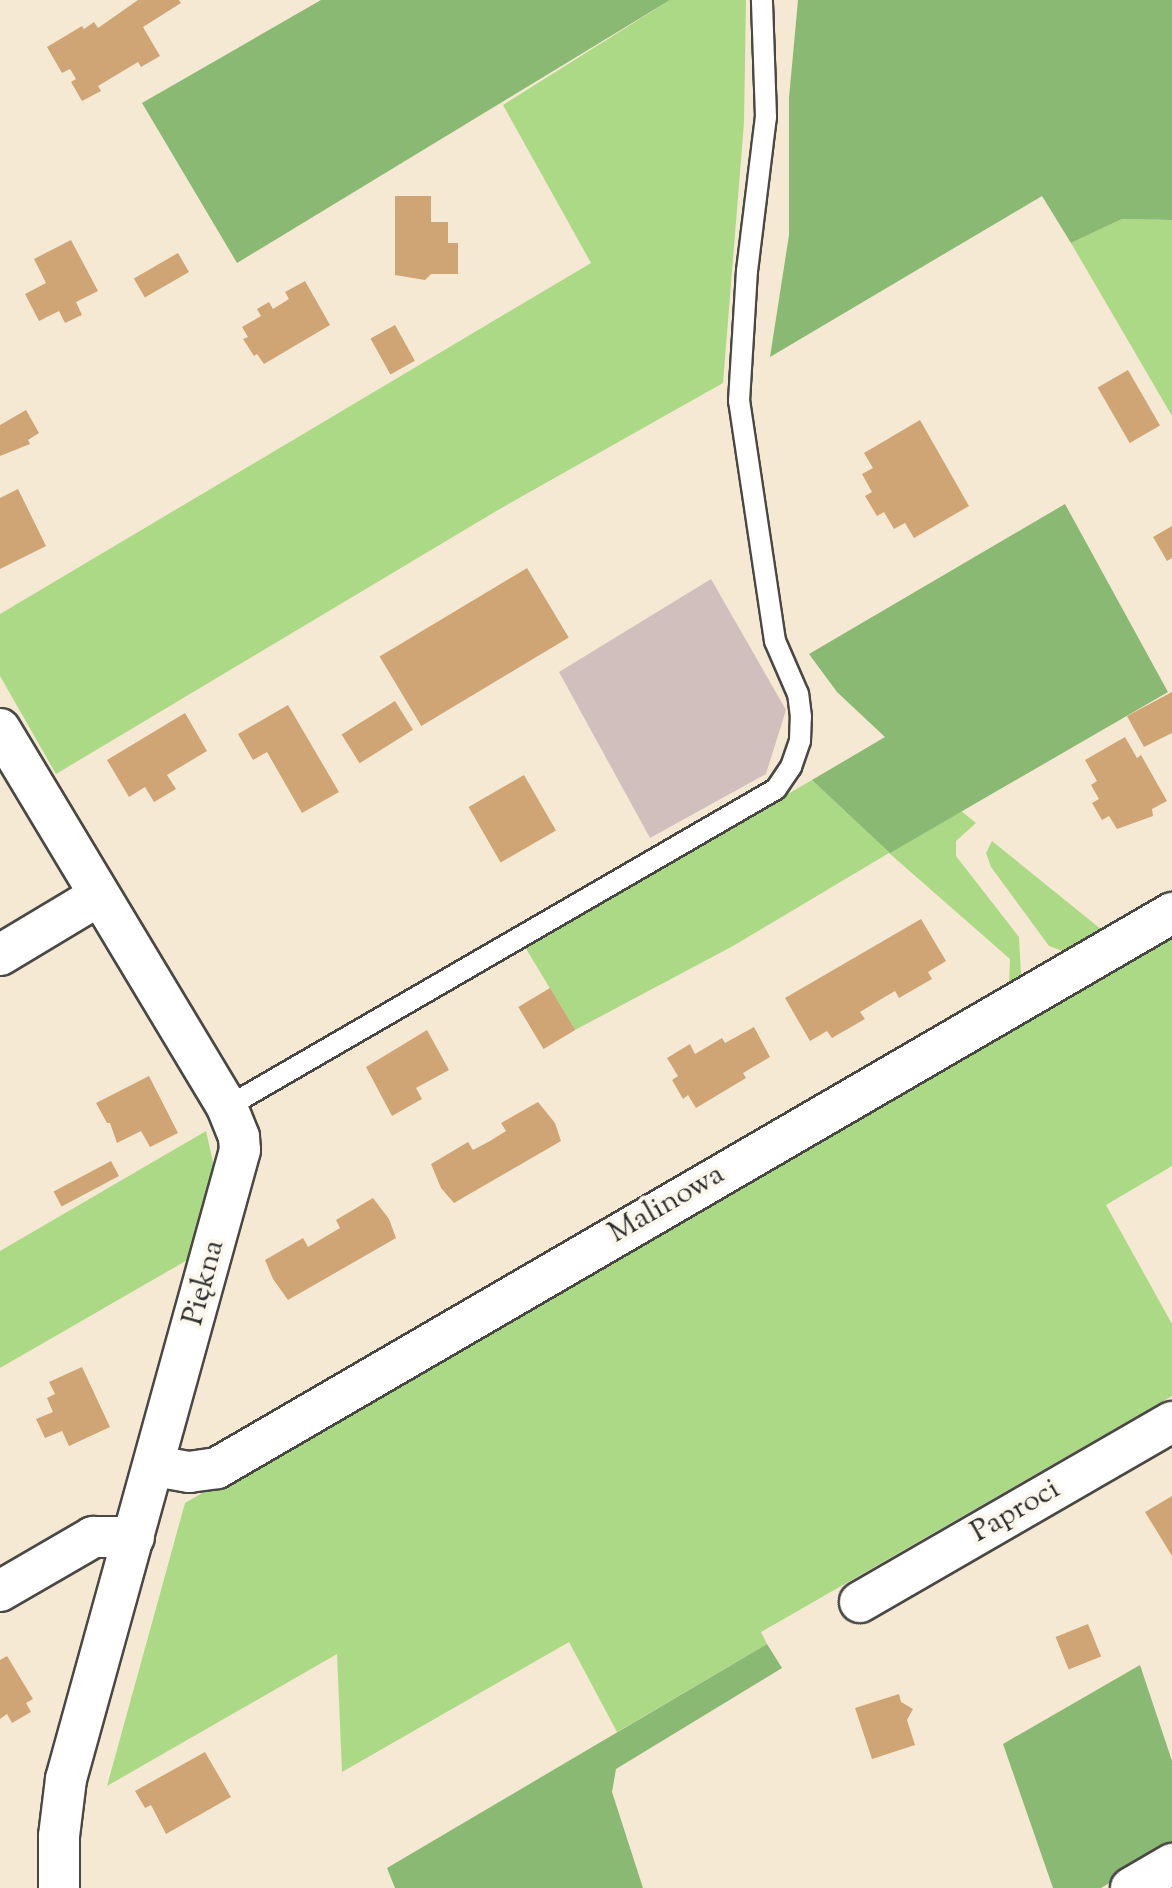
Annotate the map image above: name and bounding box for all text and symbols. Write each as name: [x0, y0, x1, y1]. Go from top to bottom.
street label: Malinowa: [603, 1158, 731, 1252]
street label: Piękna: [176, 1237, 234, 1329]
street label: Paproci: [965, 1472, 1067, 1552]

